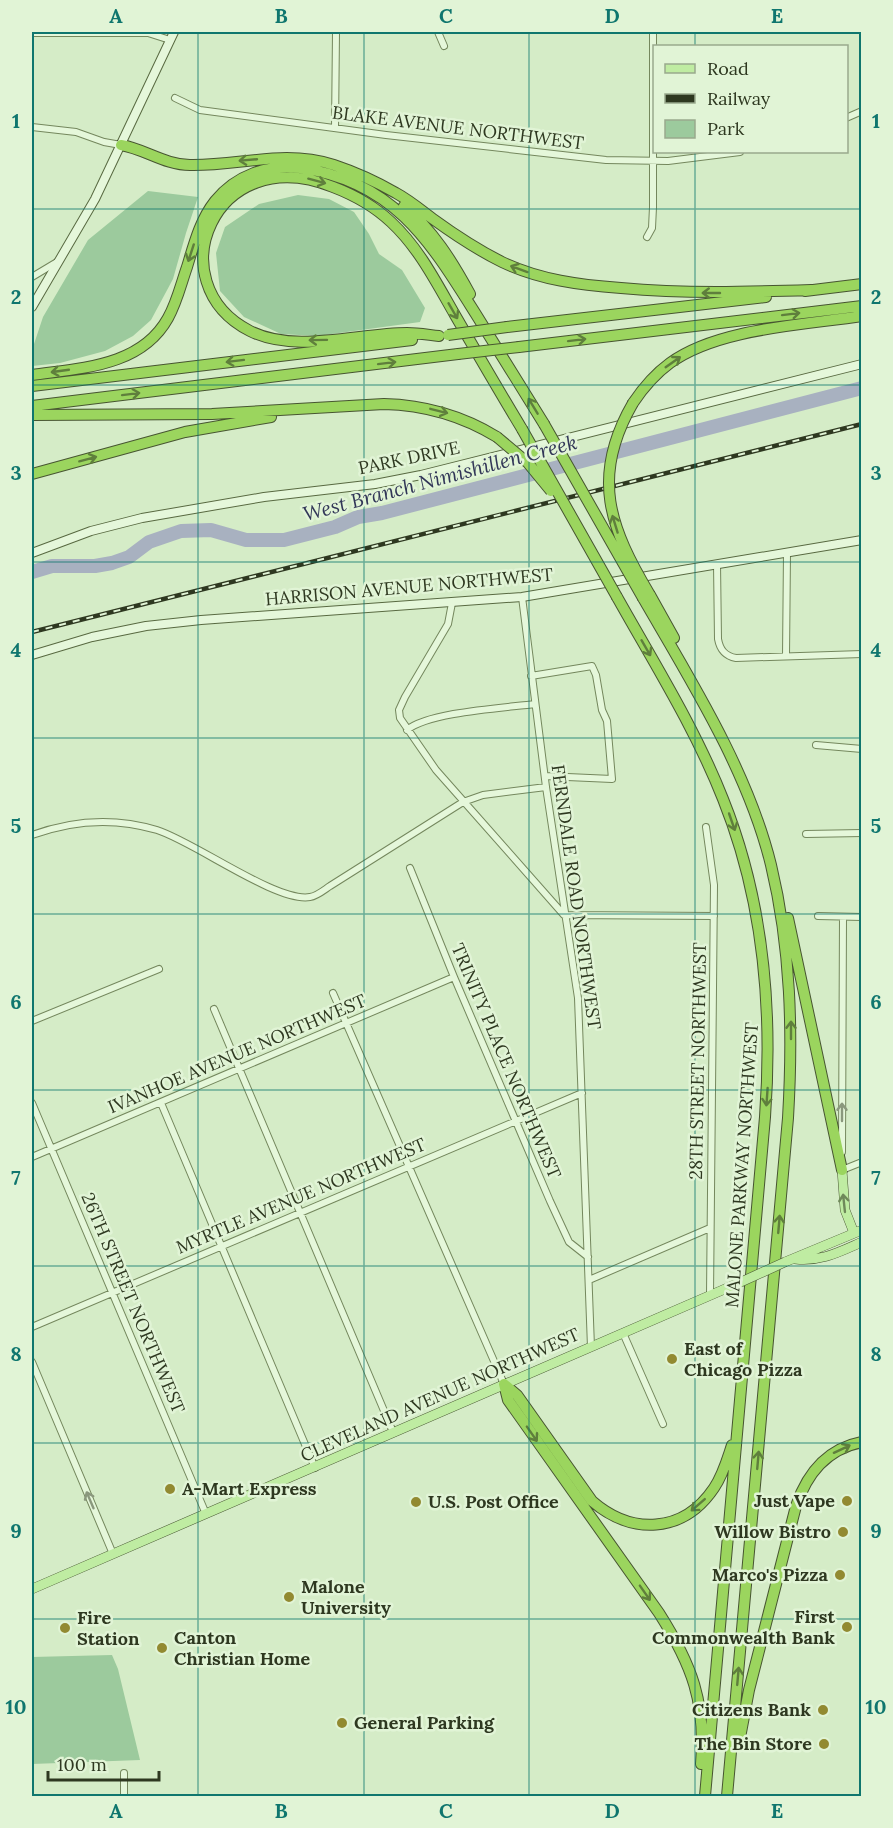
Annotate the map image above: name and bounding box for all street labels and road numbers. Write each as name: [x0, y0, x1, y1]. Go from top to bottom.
street label: BLAKE AVENUE NORTHWEST: [331, 101, 586, 154]
street label: PARK DRIVE: [356, 436, 462, 480]
street label: HARRISON AVENUE NORTHWEST: [264, 562, 554, 611]
street label: FERNDALE ROAD NORTHWEST: [547, 763, 607, 1031]
street label: TRINITY PLACE NORTHWEST: [446, 940, 567, 1182]
street label: 28TH STREET NORTHWEST: [684, 942, 711, 1180]
street label: IVANHOE AVENUE NORTHWEST: [104, 988, 370, 1118]
street label: MALONE PARKWAY NORTHWEST: [720, 1021, 763, 1308]
street label: MYRTLE AVENUE NORTHWEST: [172, 1132, 430, 1259]
street label: 26TH STREET NORTHWEST: [76, 1189, 191, 1417]
street label: CLEVELAND AVENUE NORTHWEST: [297, 1322, 583, 1467]

